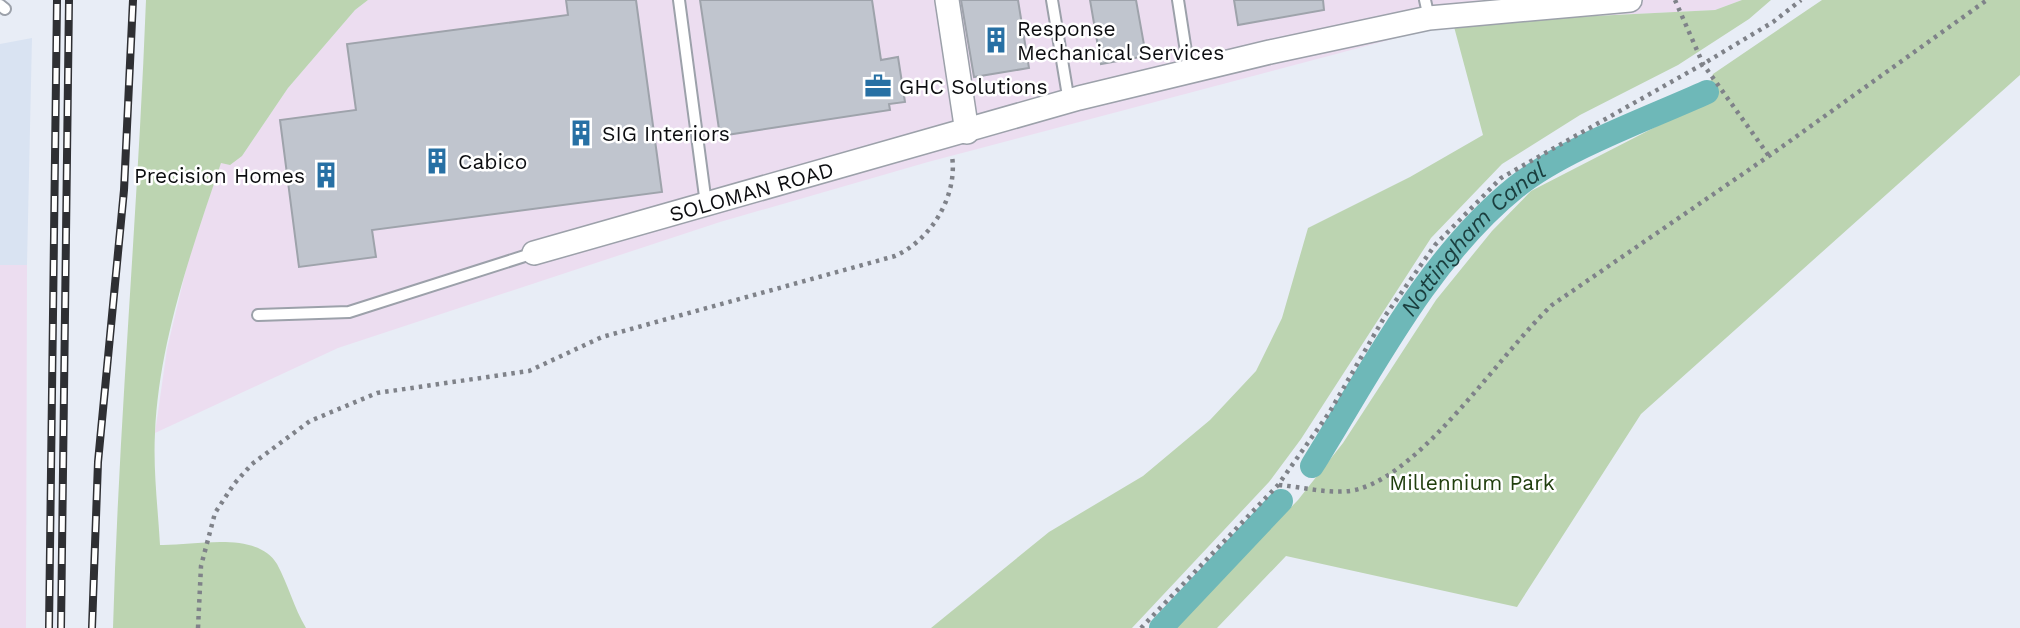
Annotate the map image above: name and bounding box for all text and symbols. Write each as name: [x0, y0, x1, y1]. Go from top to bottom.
place label: Response Mechanical Services: [1017, 16, 1224, 65]
building icon: Response Mechanical Services: [981, 25, 1011, 55]
office icon: GHC Solutions: [863, 71, 893, 101]
place label: GHC Solutions: [899, 74, 1048, 99]
building icon: SIG Interiors: [566, 118, 596, 148]
place label: SIG Interiors: [602, 121, 730, 146]
building icon: Cabico: [422, 146, 452, 176]
place label: Cabico: [458, 149, 527, 174]
street label: SOLOMAN ROAD: [666, 156, 836, 226]
water label: Nottingham Canal: [1395, 157, 1551, 321]
building icon: Precision Homes: [311, 160, 341, 190]
place label: Precision Homes: [134, 163, 305, 188]
park label: Millennium Park: [1389, 470, 1555, 495]

